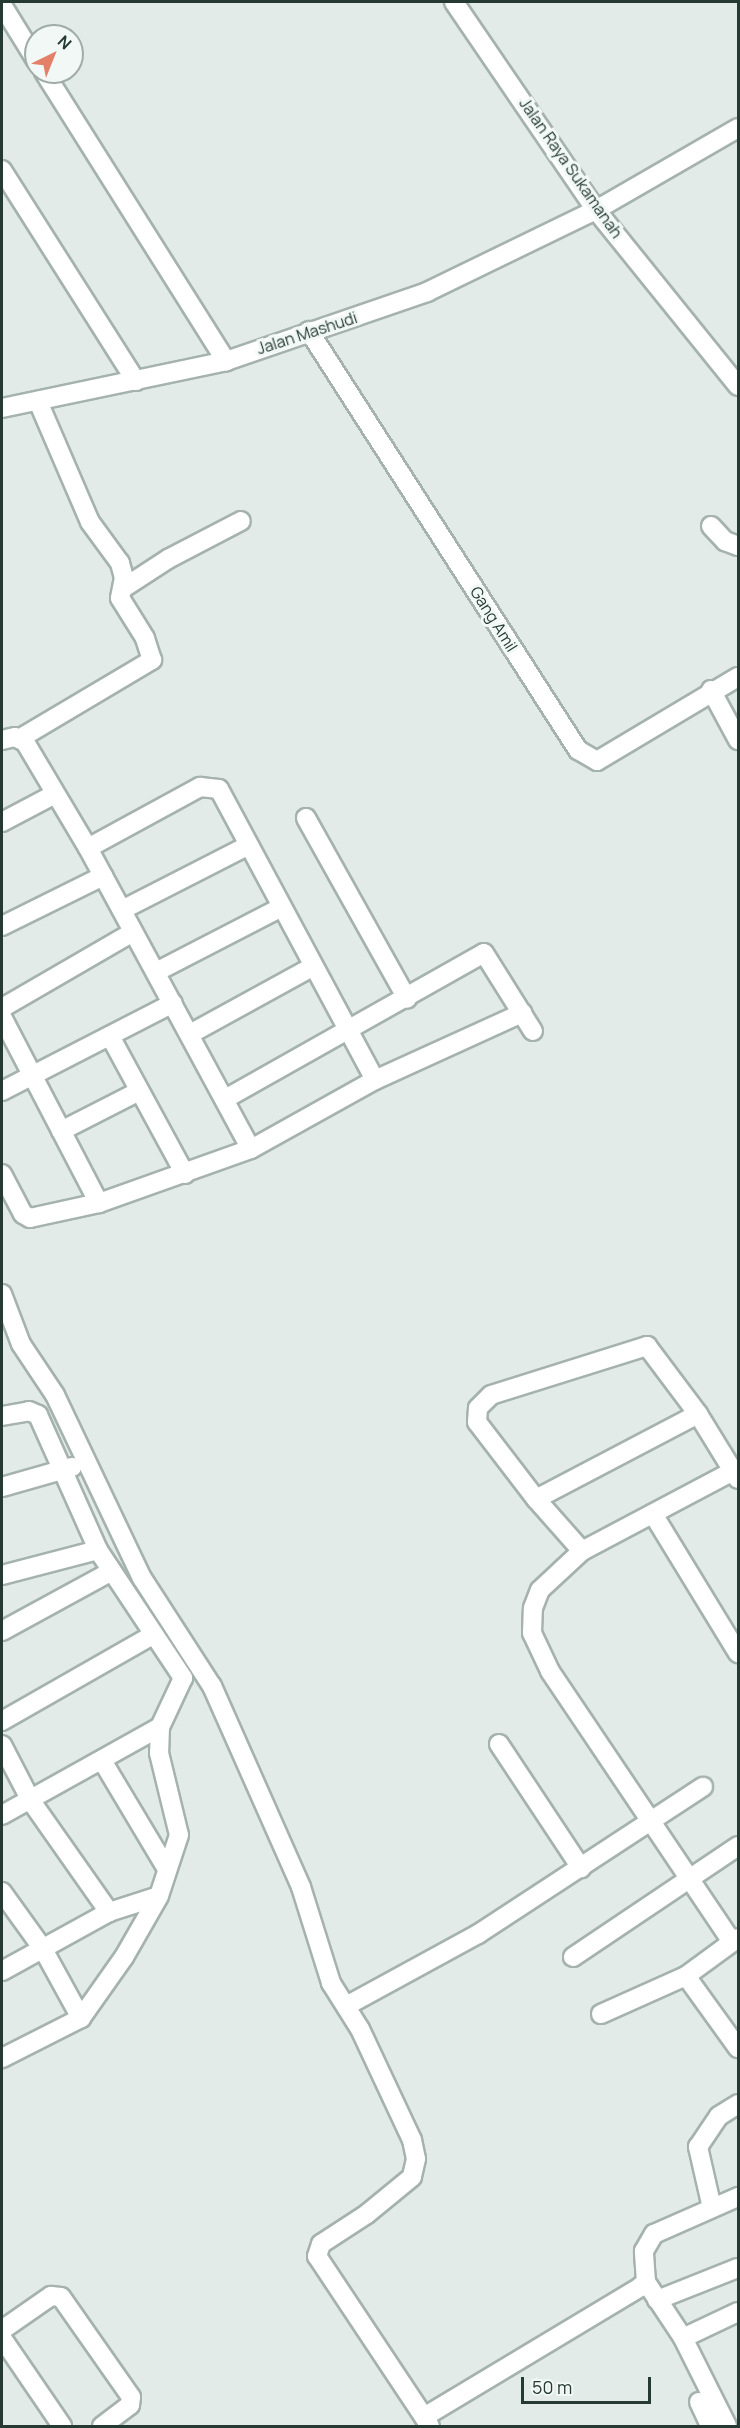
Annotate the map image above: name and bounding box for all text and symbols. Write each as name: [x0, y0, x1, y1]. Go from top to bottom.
north arrow: [24, 24, 84, 84]
text: N: [53, 30, 77, 54]
street label: Jalan Raya Sukamanah: [515, 94, 627, 242]
street label: Jalan Mashudi: [254, 308, 360, 358]
street label: Gang Amil: [466, 583, 522, 655]
scale bar: [524, 2365, 654, 2403]
text: 50 m: [532, 2375, 572, 2399]

